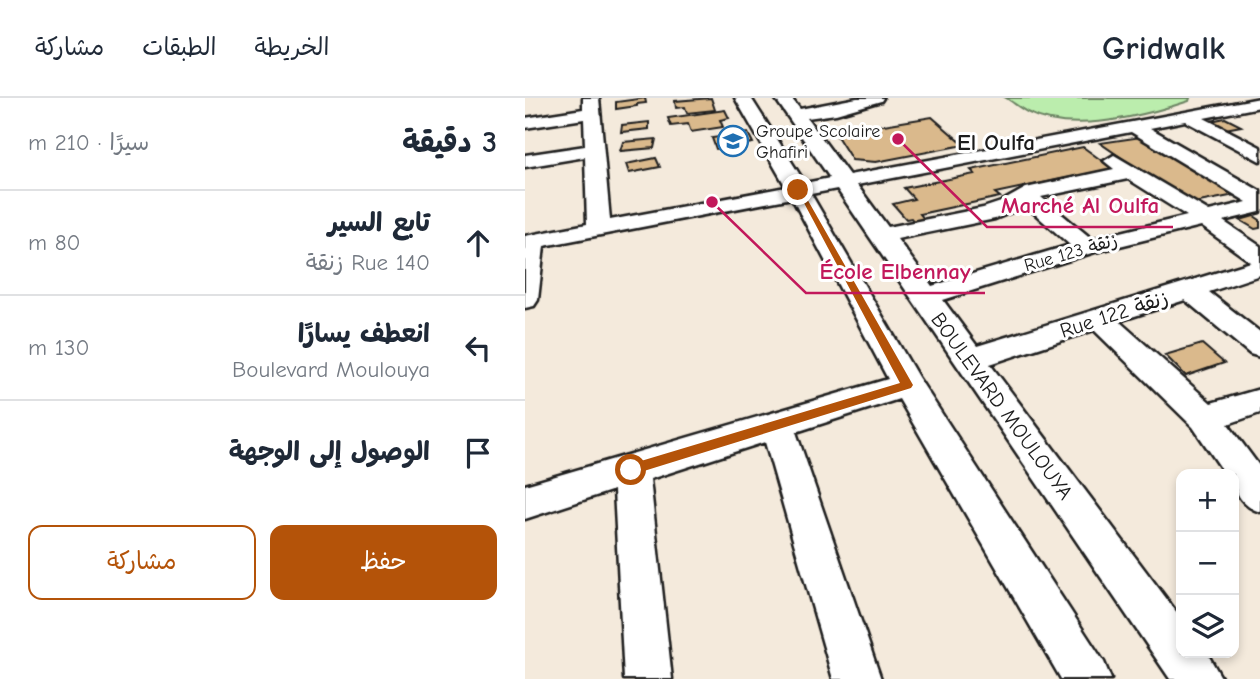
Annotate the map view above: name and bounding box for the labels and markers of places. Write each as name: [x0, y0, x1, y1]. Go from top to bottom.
place label: Groupe Scolaire Ghafiri: [756, 121, 880, 163]
school or university icon: Groupe Scolaire Ghafiri: [716, 124, 750, 158]
callout: Marché Al Oulfa: [987, 183, 1173, 227]
callout: École Elbennay: [806, 249, 985, 293]

